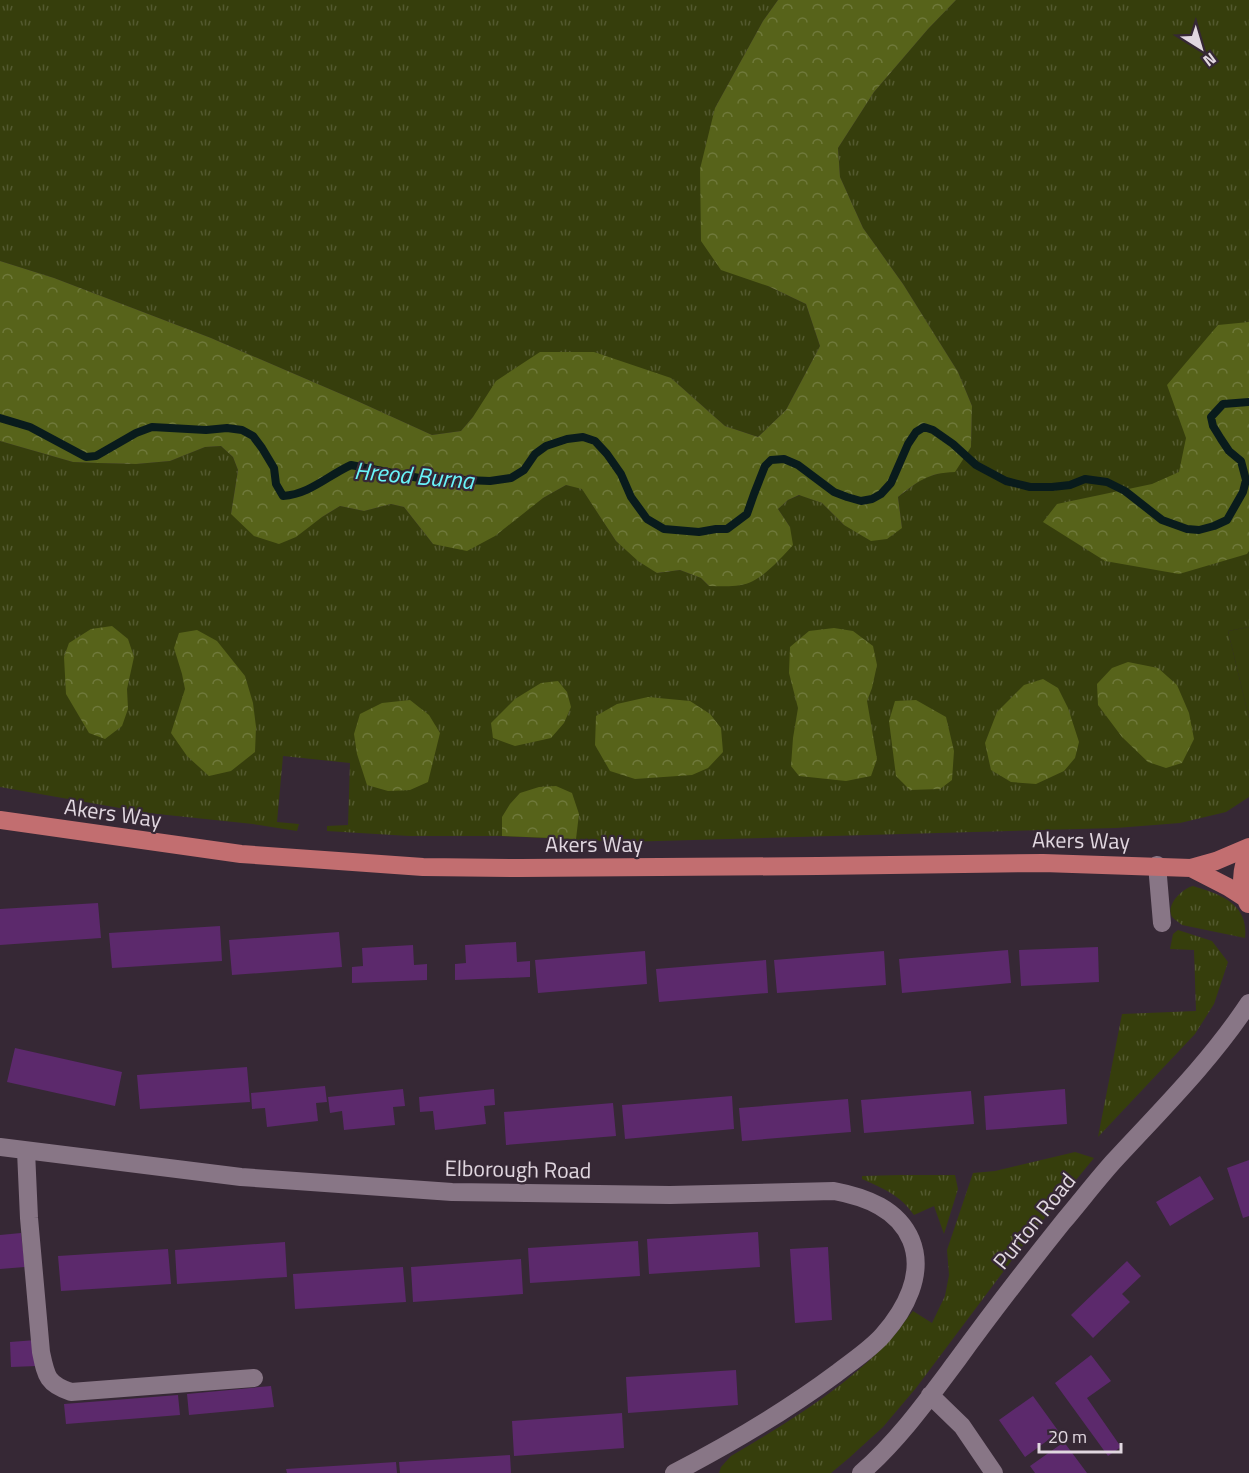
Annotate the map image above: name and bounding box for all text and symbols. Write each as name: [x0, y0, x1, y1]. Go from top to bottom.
north arrow: [1171, 18, 1231, 78]
text: N: [1198, 47, 1222, 73]
water label: Hreod Burna: [353, 452, 477, 498]
street label: Akers Way: [62, 789, 164, 837]
street label: Akers Way: [1032, 822, 1131, 858]
street label: Akers Way: [545, 827, 643, 861]
street label: Elborough Road: [444, 1151, 592, 1187]
street label: Purton Road: [984, 1165, 1084, 1277]
scale bar: [1039, 1416, 1122, 1454]
text: 20 m: [1048, 1423, 1087, 1450]

